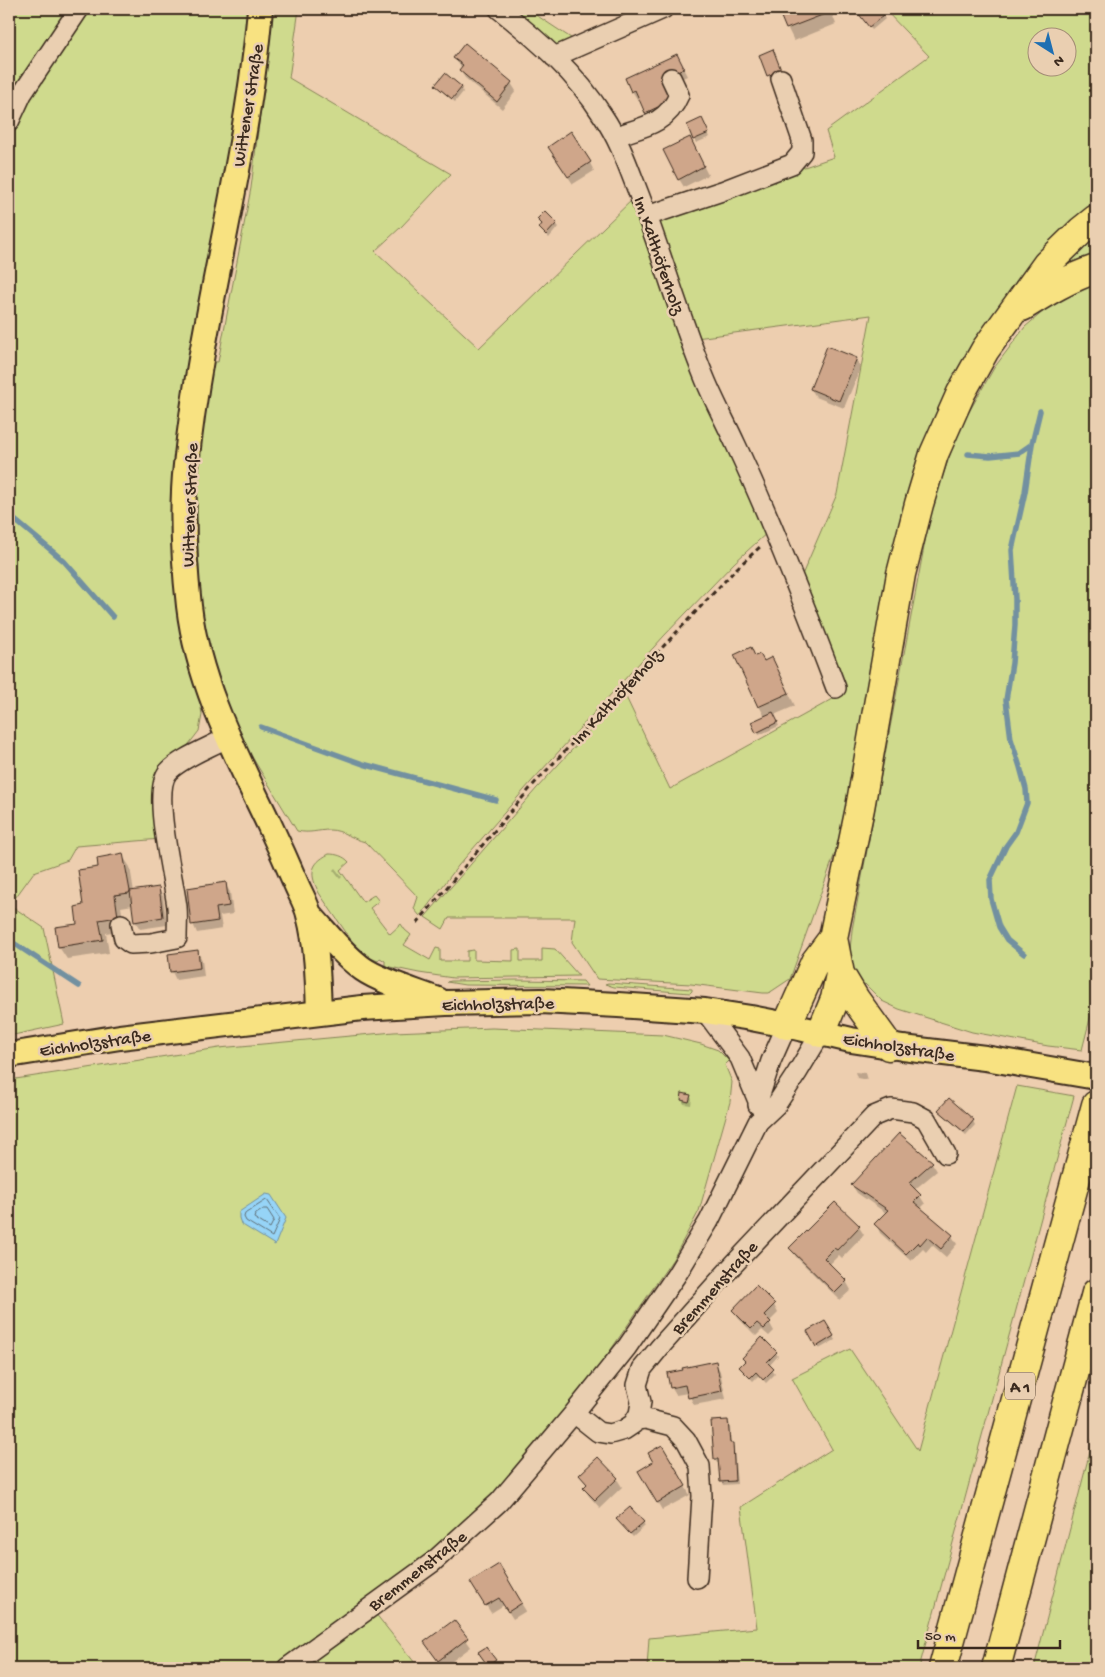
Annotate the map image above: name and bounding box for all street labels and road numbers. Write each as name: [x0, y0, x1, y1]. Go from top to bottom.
street label: Wittener Straße: [229, 42, 270, 168]
street label: Im Kalthöferholz: [628, 194, 688, 319]
street label: Wittener Straße: [179, 442, 204, 567]
street label: Im Kalthöferholz: [568, 645, 668, 750]
street label: Eichholzstraße: [442, 994, 555, 1017]
street label: Eichholzstraße: [38, 1026, 153, 1063]
street label: Eichholzstraße: [841, 1029, 956, 1068]
street label: Bremmenstraße: [668, 1237, 764, 1341]
road number: A 1: [1005, 1372, 1035, 1400]
street label: Bremmenstraße: [364, 1527, 472, 1617]

